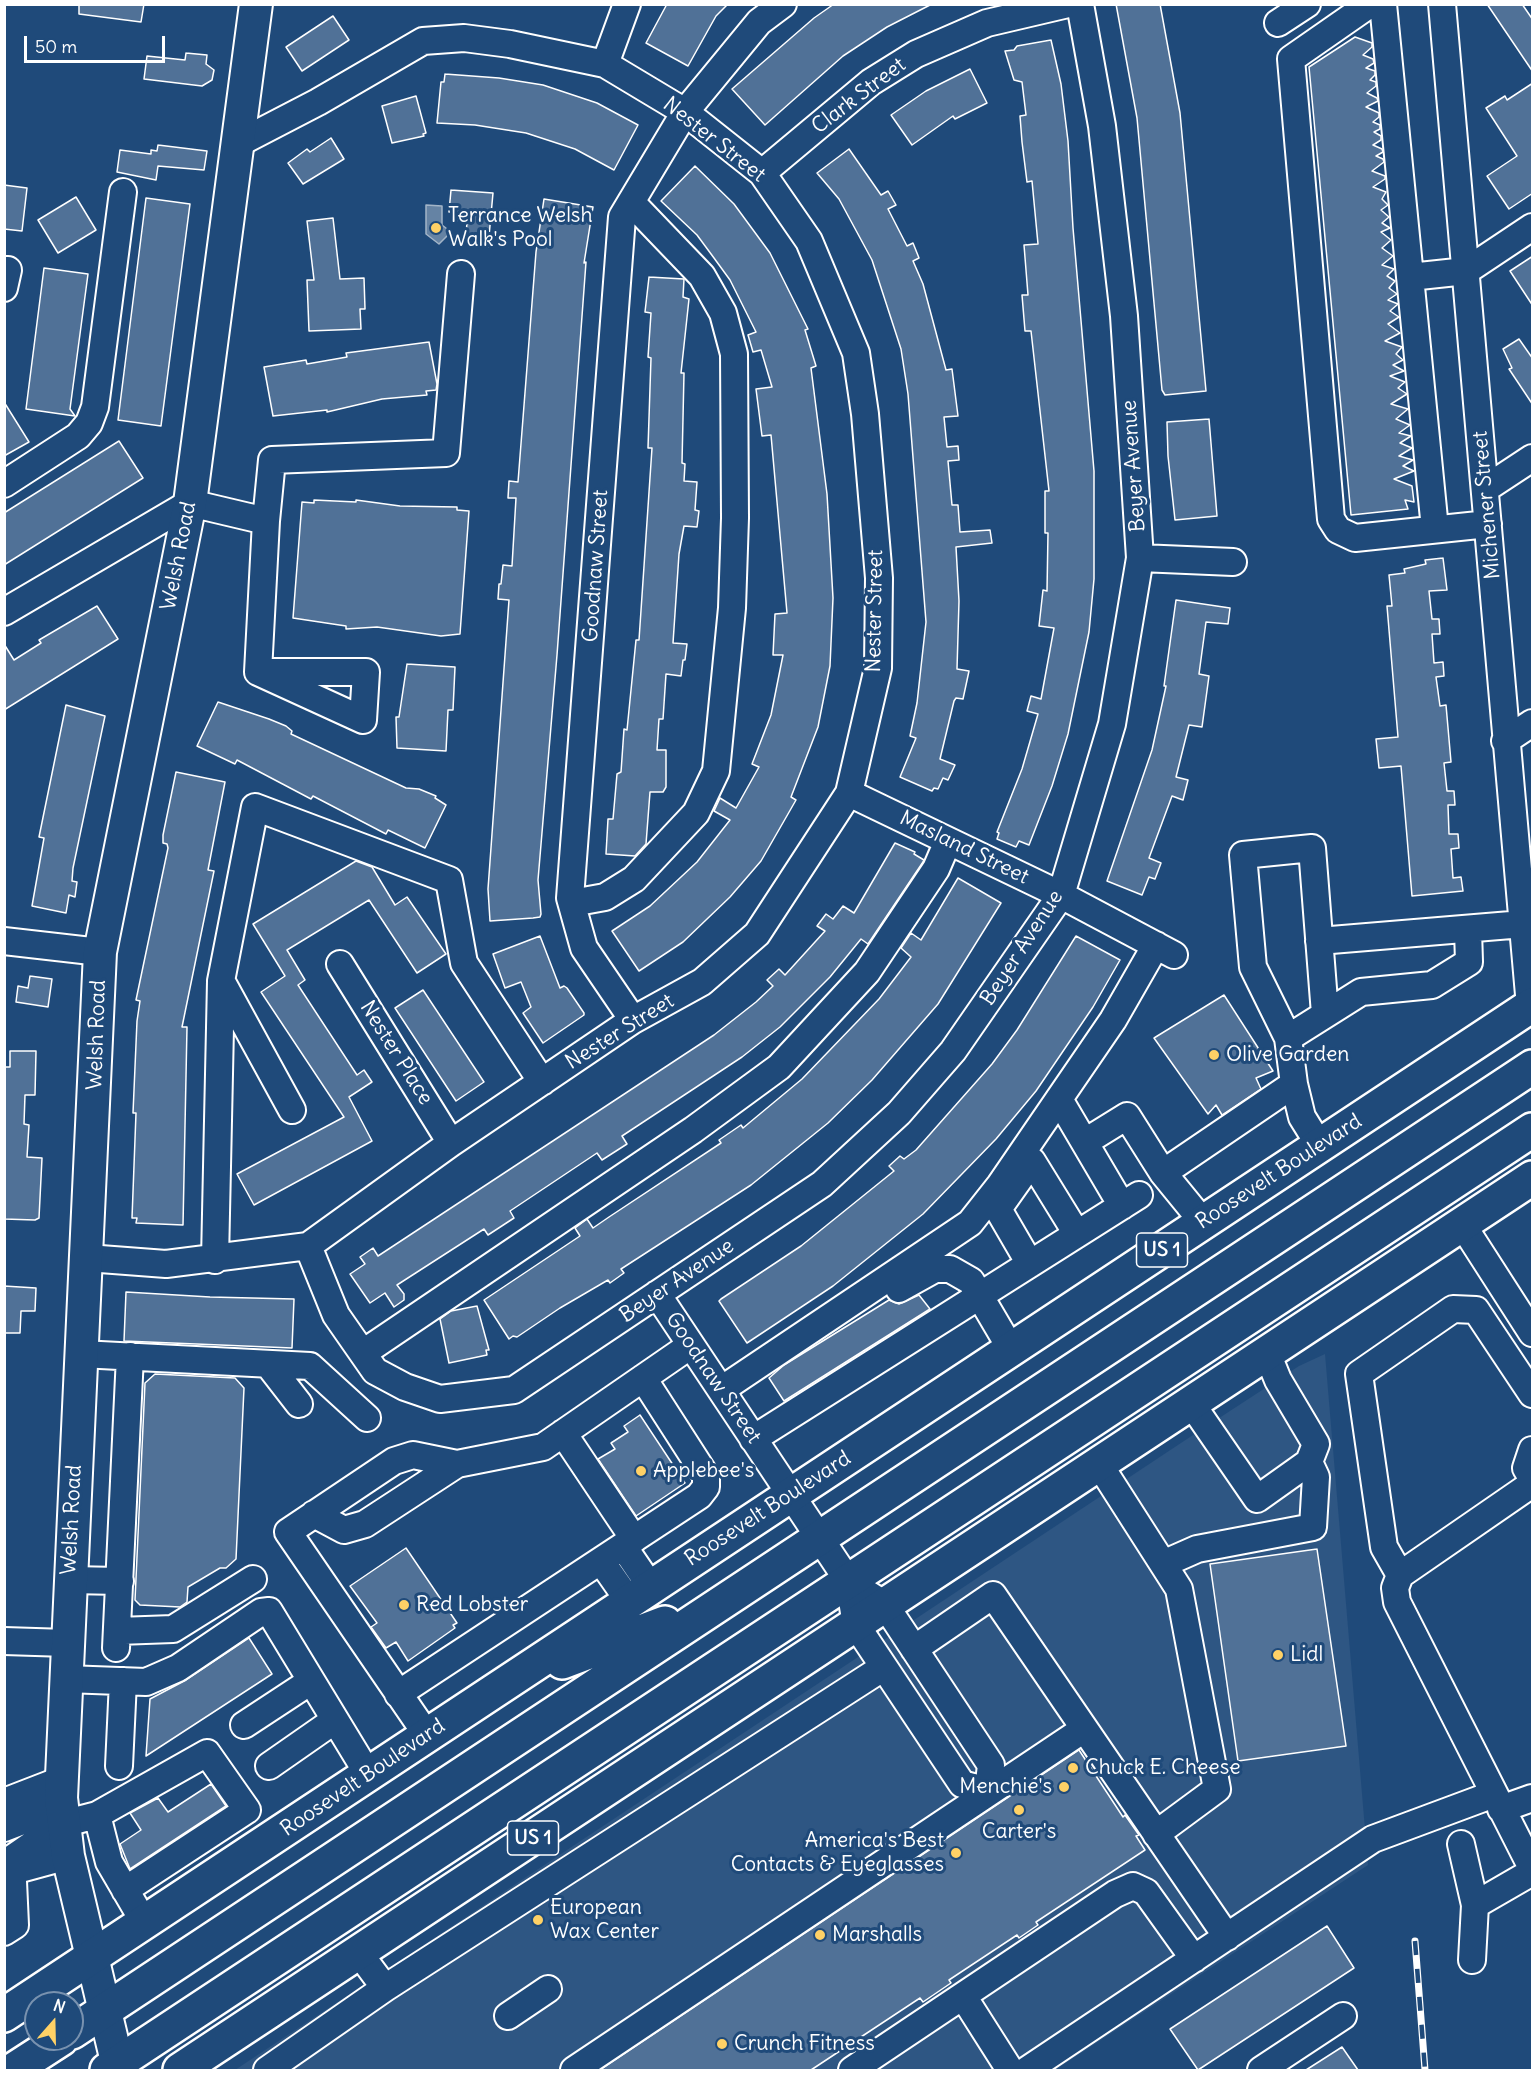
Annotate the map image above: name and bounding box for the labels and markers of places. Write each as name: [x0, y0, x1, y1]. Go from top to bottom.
place label: Terrance Welsh Walk's Pool: [448, 203, 593, 253]
marker: Terrance Welsh Walk's Pool: [429, 221, 443, 235]
place label: Olive Garden: [1226, 1042, 1349, 1068]
marker: Olive Garden: [1207, 1048, 1221, 1062]
place label: Applebee's: [653, 1458, 754, 1484]
marker: Applebee's: [634, 1464, 648, 1478]
place label: Red Lobster: [416, 1592, 528, 1618]
marker: Red Lobster: [397, 1598, 411, 1612]
place label: Lidl: [1290, 1642, 1323, 1668]
marker: Lidl: [1271, 1648, 1285, 1662]
place label: Chuck E. Cheese: [1085, 1755, 1241, 1781]
marker: Chuck E. Cheese: [1066, 1761, 1080, 1775]
place label: Menchie's: [959, 1774, 1052, 1800]
marker: Menchie's: [1057, 1780, 1071, 1794]
marker: Carter's: [1012, 1803, 1026, 1817]
place label: Carter's: [982, 1819, 1056, 1845]
place label: America's Best Contacts & Eyeglasses: [731, 1828, 944, 1878]
marker: America's Best Contacts & Eyeglasses: [949, 1846, 963, 1860]
place label: European Wax Center: [550, 1895, 659, 1945]
marker: European Wax Center: [531, 1913, 545, 1927]
place label: Marshalls: [832, 1922, 922, 1948]
marker: Marshalls: [813, 1928, 827, 1942]
place label: Crunch Fitness: [734, 2031, 875, 2057]
marker: Crunch Fitness: [715, 2037, 729, 2051]

